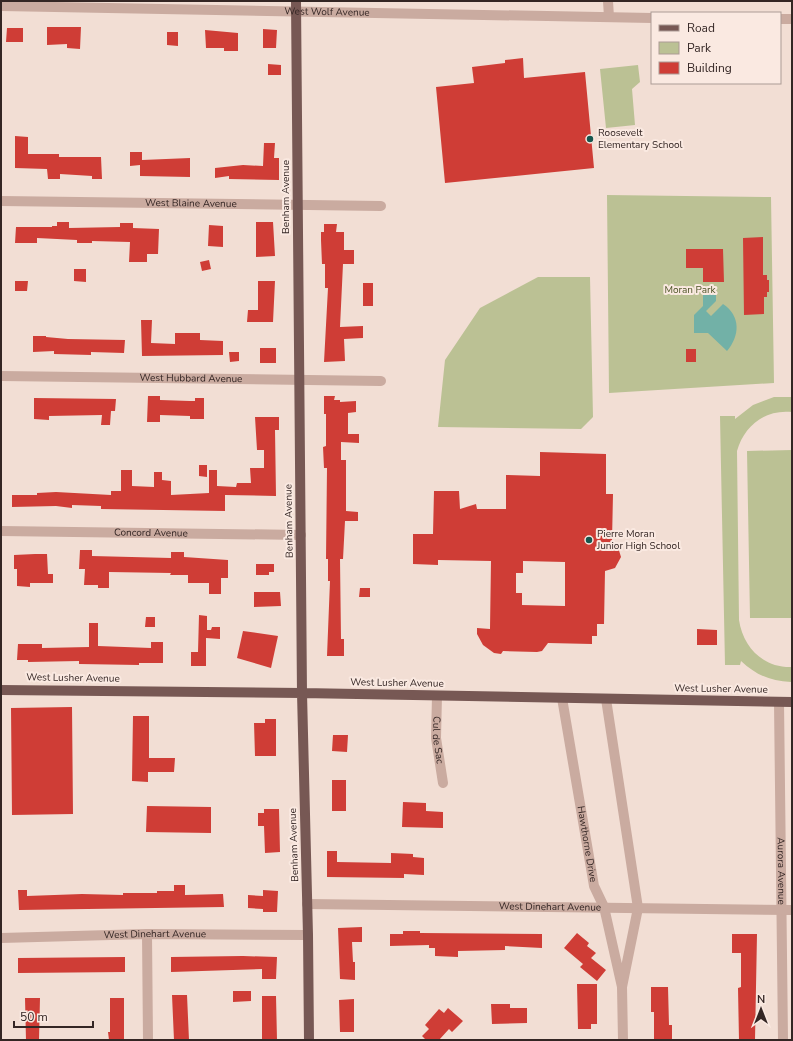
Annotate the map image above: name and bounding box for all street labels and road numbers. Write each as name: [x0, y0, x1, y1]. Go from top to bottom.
street label: West Wolf Avenue: [284, 4, 370, 20]
street label: Benham Avenue: [279, 160, 293, 234]
street label: West Blaine Avenue: [145, 196, 237, 211]
street label: West Hubbard Avenue: [139, 371, 243, 386]
street label: Benham Avenue: [281, 484, 297, 558]
street label: Concord Avenue: [114, 526, 188, 540]
street label: West Lusher Avenue: [26, 670, 120, 686]
street label: West Lusher Avenue: [350, 675, 444, 691]
street label: West Lusher Avenue: [674, 681, 768, 697]
street label: Cul de Sac: [429, 716, 447, 765]
street label: Hawthorne Drive: [573, 805, 600, 883]
street label: Benham Avenue: [286, 808, 302, 882]
street label: Aurora Avenue: [774, 837, 788, 905]
street label: West Dinehart Avenue: [499, 899, 601, 915]
street label: West Dinehart Avenue: [104, 927, 206, 942]

